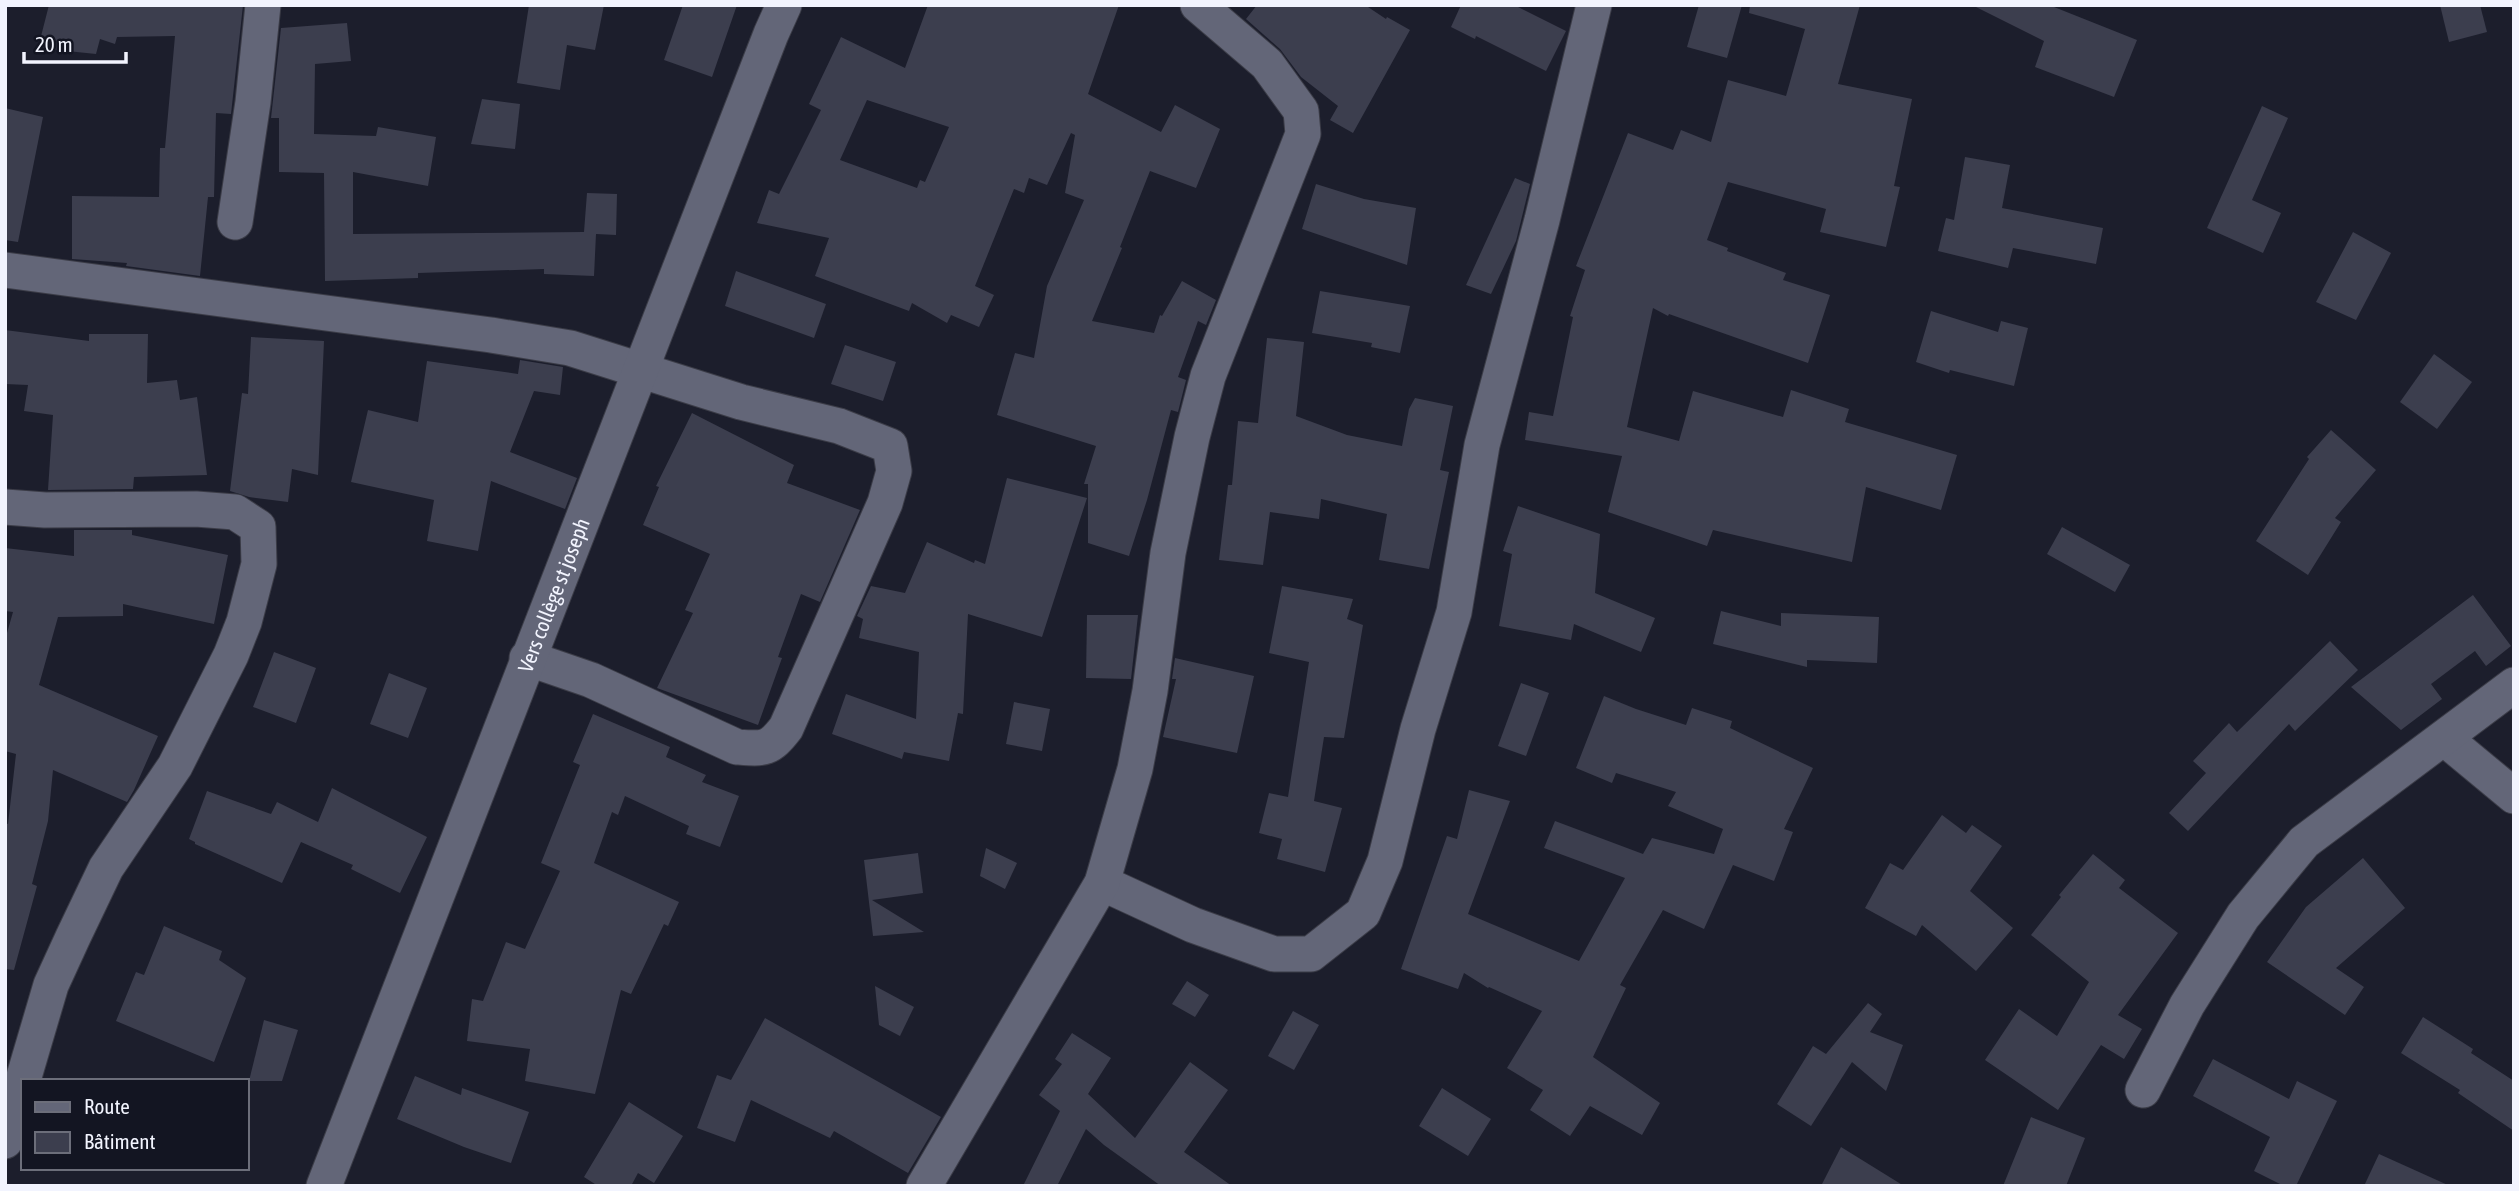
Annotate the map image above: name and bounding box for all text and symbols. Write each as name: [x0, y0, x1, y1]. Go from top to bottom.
scale bar: [24, 21, 126, 65]
text: 20 m: [35, 32, 73, 56]
street label: Vers collège st joseph: [513, 515, 594, 675]
legend: [21, 1079, 248, 1170]
text: Route: [84, 1094, 130, 1118]
text: Bâtiment: [84, 1129, 155, 1153]

